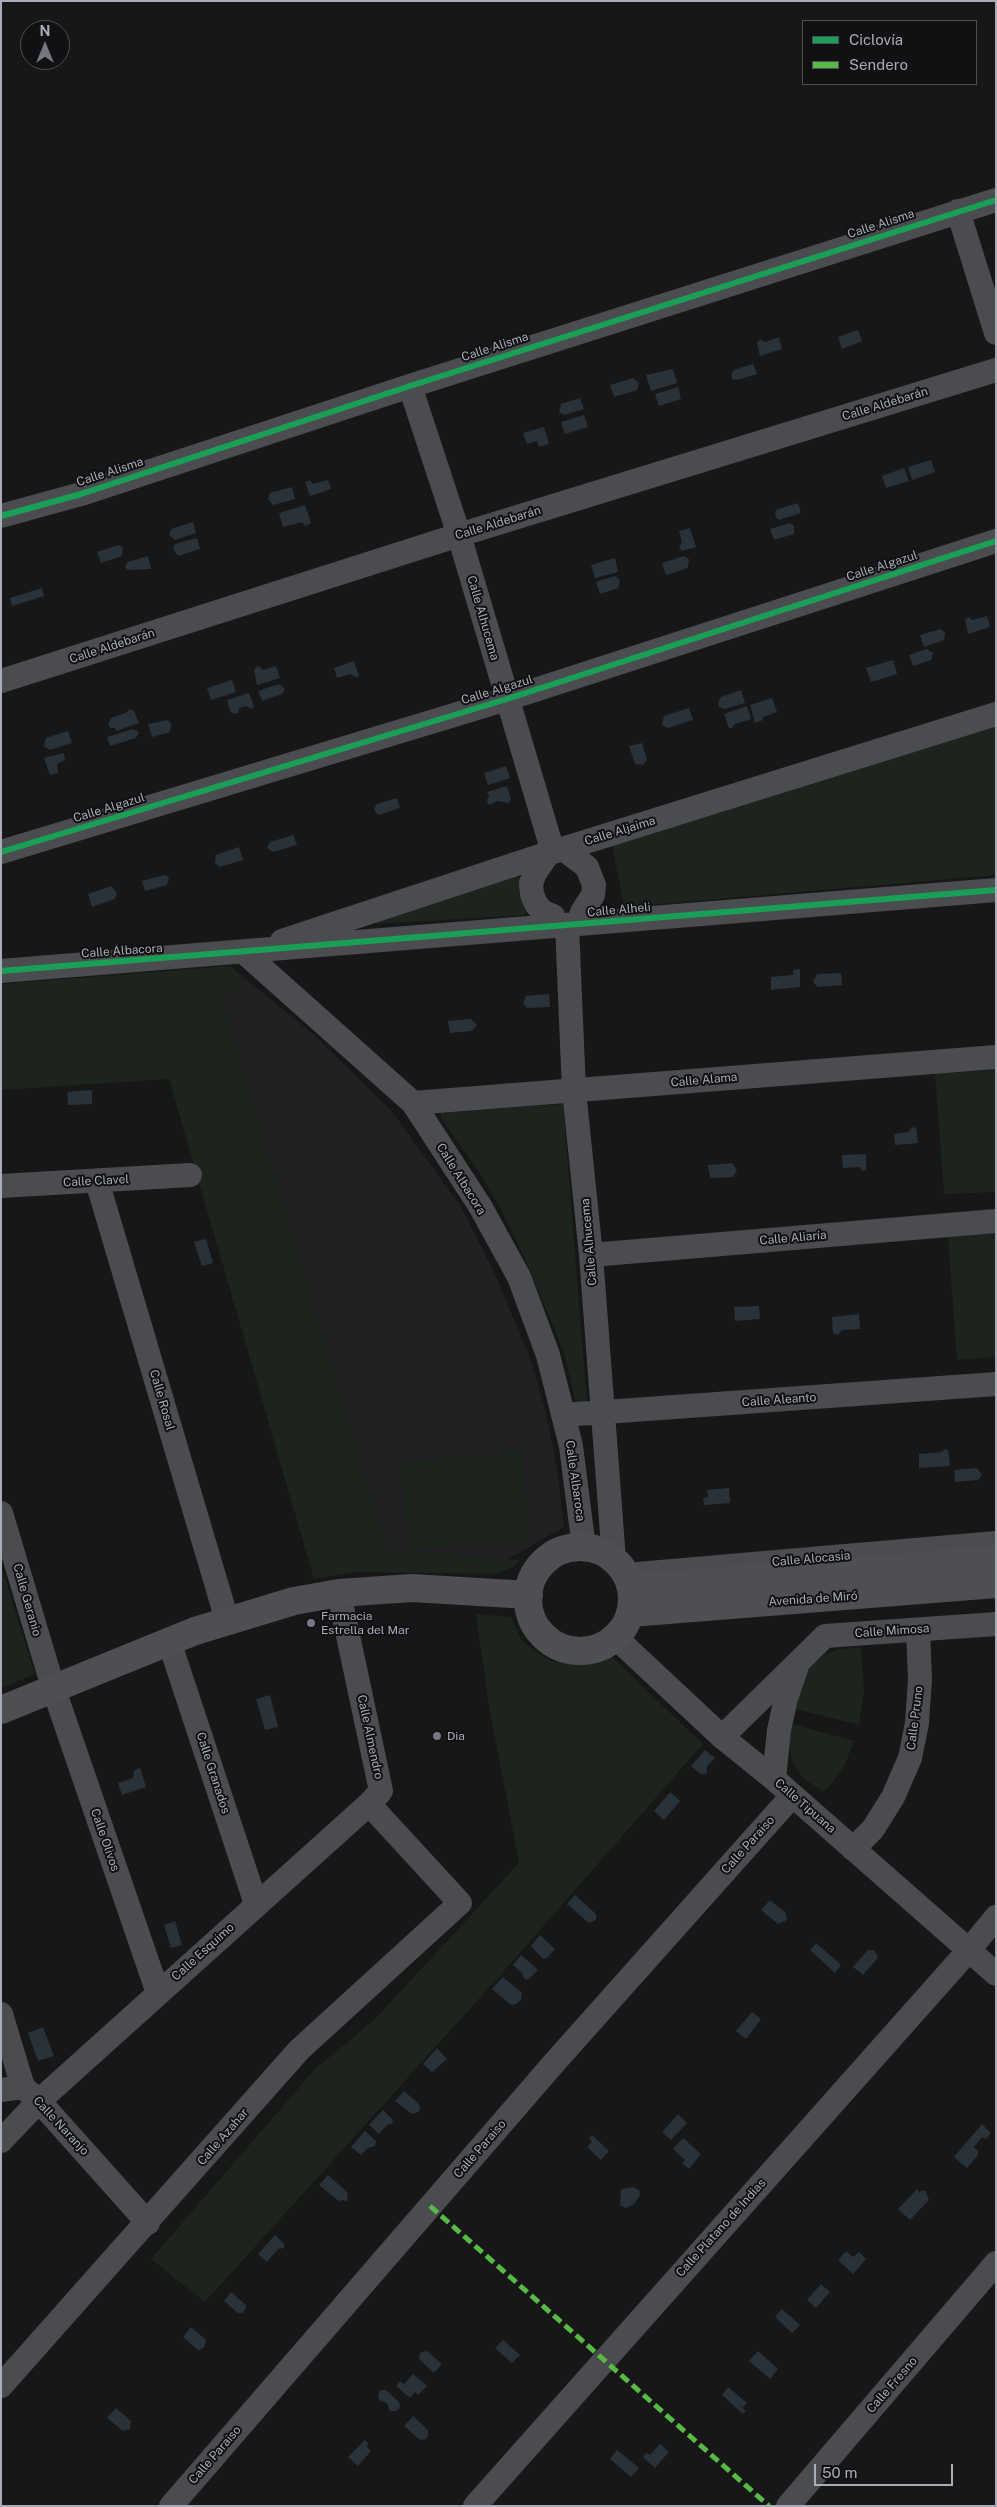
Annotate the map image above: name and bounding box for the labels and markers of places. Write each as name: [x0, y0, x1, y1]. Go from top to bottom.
place label: Farmacia Estrella del Mar: [321, 1609, 409, 1637]
marker: Farmacia Estrella del Mar: [305, 1617, 317, 1629]
place label: Dia: [447, 1729, 465, 1743]
marker: Dia: [431, 1730, 443, 1742]

